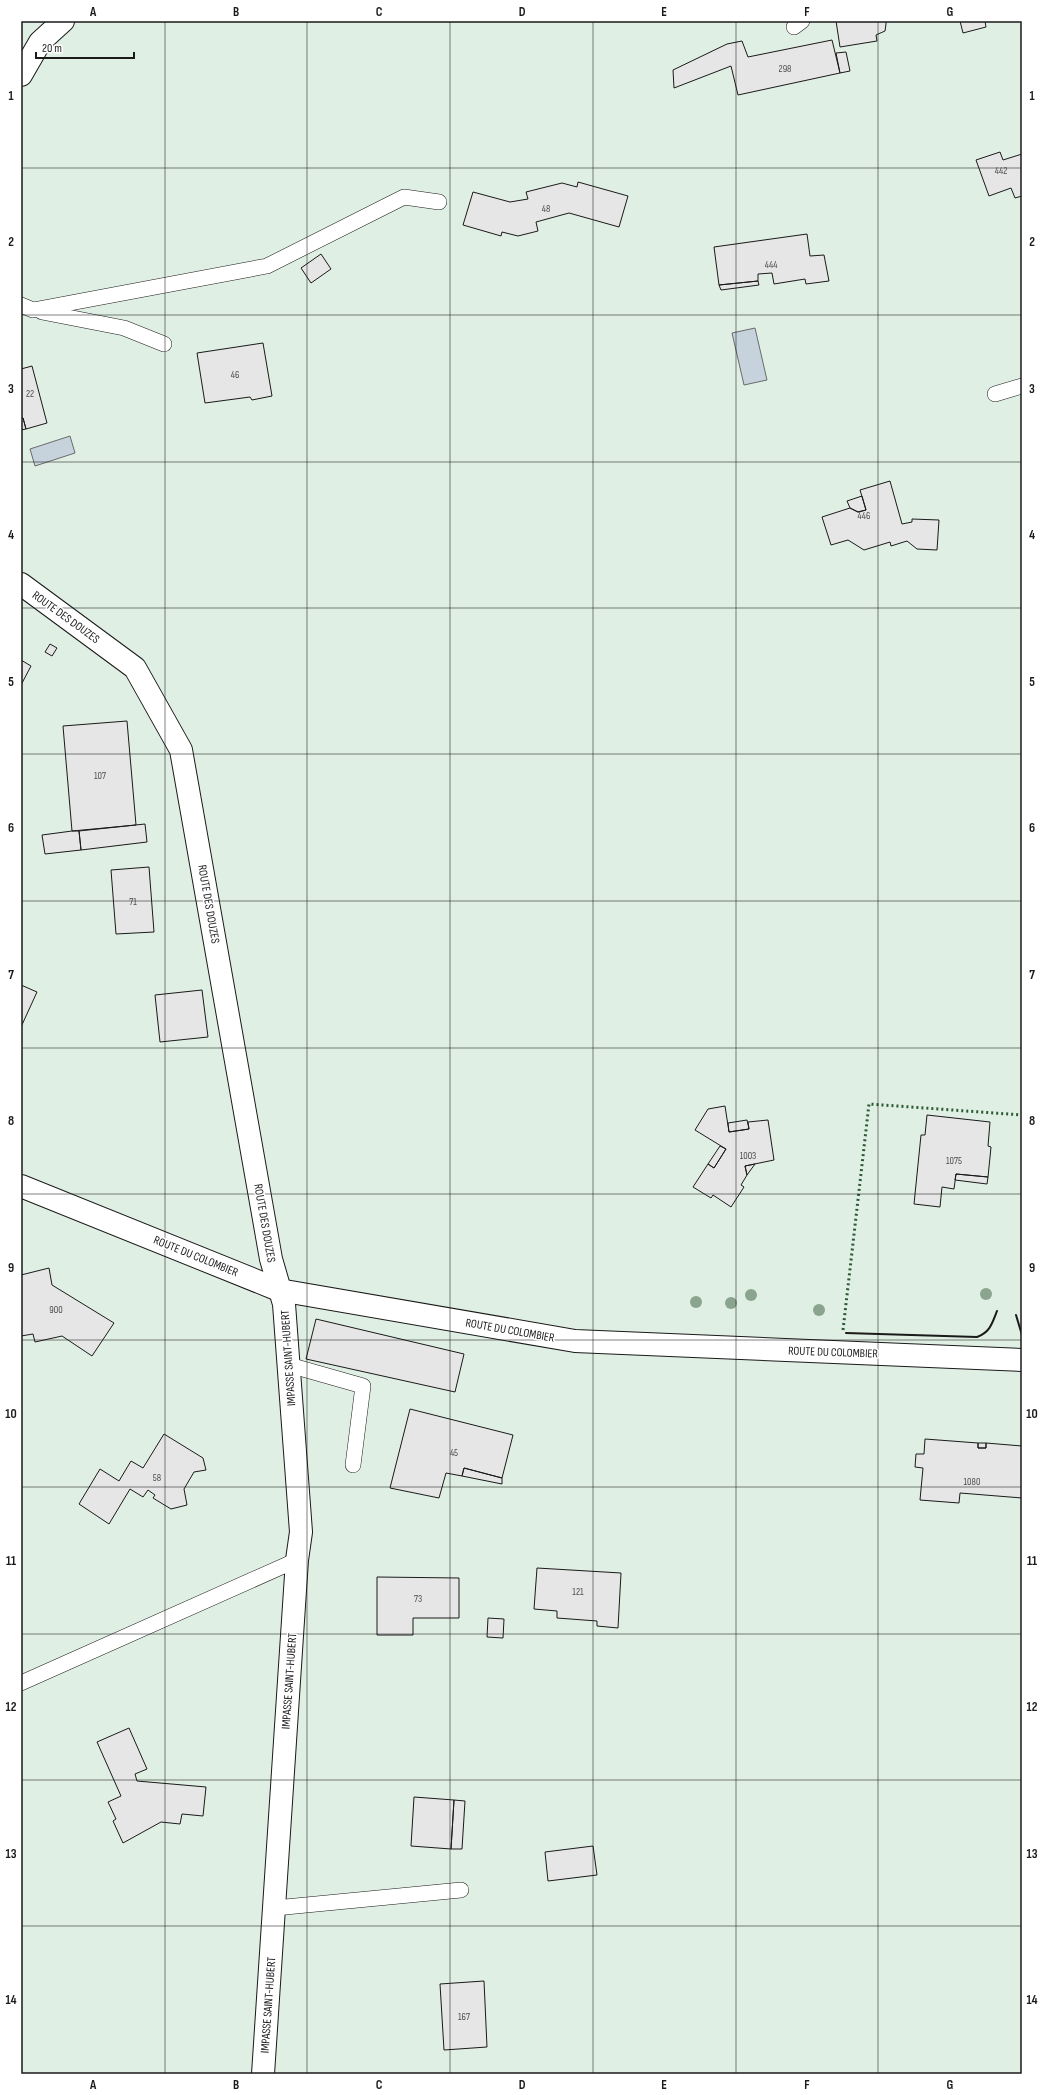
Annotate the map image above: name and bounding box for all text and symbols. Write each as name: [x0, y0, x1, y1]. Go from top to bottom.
text: A: [89, 4, 97, 20]
text: B: [233, 4, 239, 20]
text: C: [376, 4, 383, 20]
text: D: [519, 4, 526, 20]
text: E: [661, 4, 667, 20]
text: F: [804, 4, 810, 20]
text: G: [947, 4, 954, 20]
scale bar: [36, 34, 134, 60]
text: 20 m: [42, 41, 62, 56]
house number: 298: [779, 63, 791, 75]
text: 1: [8, 88, 14, 104]
text: 1: [1029, 88, 1035, 104]
house number: 442: [995, 165, 1007, 177]
house number: 48: [542, 203, 550, 215]
text: 2: [8, 234, 14, 250]
text: 2: [1029, 234, 1035, 250]
house number: 444: [765, 259, 777, 271]
house number: 46: [231, 369, 239, 381]
text: 3: [8, 381, 14, 397]
text: 3: [1029, 381, 1035, 397]
house number: 22: [26, 388, 34, 400]
house number: 446: [858, 510, 870, 522]
text: 4: [8, 527, 14, 543]
text: 4: [1029, 527, 1035, 543]
street label: ROUTE DES DOUZES: [29, 588, 102, 647]
text: 5: [8, 674, 14, 690]
text: 5: [1029, 674, 1035, 690]
house number: 107: [94, 770, 106, 782]
text: 6: [8, 820, 14, 836]
text: 6: [1029, 820, 1035, 836]
street label: ROUTE DES DOUZES: [194, 864, 223, 945]
house number: 71: [129, 896, 137, 908]
text: 7: [8, 967, 14, 983]
text: 7: [1029, 967, 1035, 983]
text: 8: [8, 1113, 14, 1129]
text: 8: [1029, 1113, 1035, 1129]
house number: 1003: [740, 1150, 756, 1162]
house number: 1075: [946, 1155, 962, 1167]
street label: ROUTE DES DOUZES: [250, 1183, 279, 1264]
street label: ROUTE DU COLOMBIER: [151, 1233, 241, 1280]
text: 9: [8, 1260, 14, 1276]
text: 9: [1029, 1260, 1035, 1276]
house number: 900: [49, 1304, 63, 1316]
street label: IMPASSE SAINT-HUBERT: [278, 1309, 299, 1407]
street label: ROUTE DU COLOMBIER: [464, 1315, 556, 1346]
street label: ROUTE DU COLOMBIER: [788, 1343, 879, 1362]
text: 10: [5, 1406, 17, 1422]
text: 10: [1026, 1406, 1038, 1422]
house number: 45: [450, 1447, 458, 1459]
house number: 58: [153, 1472, 161, 1484]
house number: 1080: [964, 1476, 980, 1488]
text: 11: [6, 1553, 16, 1569]
text: 11: [1027, 1553, 1037, 1569]
house number: 121: [572, 1586, 584, 1598]
house number: 73: [414, 1593, 422, 1605]
street label: IMPASSE SAINT-HUBERT: [279, 1632, 300, 1730]
text: 12: [6, 1699, 17, 1715]
text: 12: [1027, 1699, 1038, 1715]
text: 13: [6, 1846, 17, 1862]
text: 13: [1027, 1846, 1038, 1862]
street label: IMPASSE SAINT-HUBERT: [258, 1956, 279, 2054]
text: 14: [5, 1992, 17, 2008]
text: 14: [1026, 1992, 1038, 2008]
house number: 167: [458, 2011, 470, 2023]
text: A: [89, 2077, 97, 2093]
text: B: [233, 2077, 239, 2093]
text: C: [376, 2077, 383, 2093]
text: D: [519, 2077, 526, 2093]
text: E: [661, 2077, 667, 2093]
text: F: [804, 2077, 810, 2093]
text: G: [947, 2077, 954, 2093]

